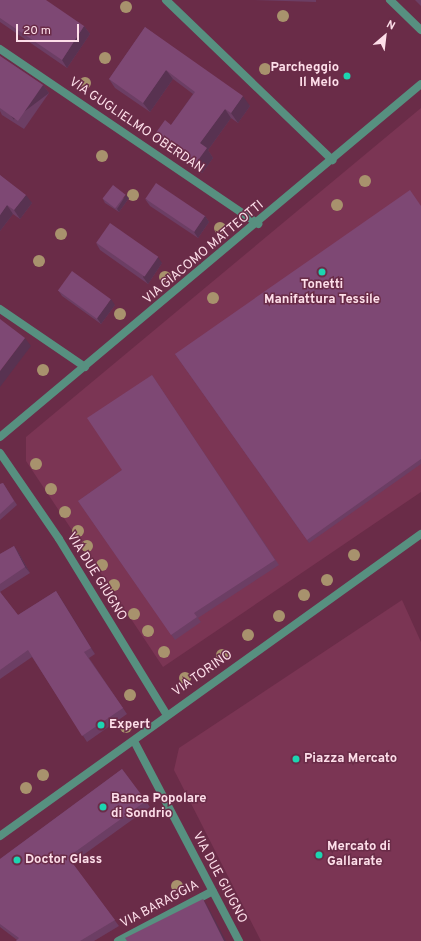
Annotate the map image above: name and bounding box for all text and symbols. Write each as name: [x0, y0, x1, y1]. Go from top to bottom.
scale bar: [18, 16, 81, 42]
north arrow: [365, 16, 405, 56]
text: N: [384, 17, 397, 33]
text: 20 m: [23, 23, 51, 39]
place label: Parcheggio Il Melo: [270, 61, 339, 92]
marker: Parcheggio Il Melo: [342, 71, 352, 81]
street label: VIA GUGLIELMO OBERDAN: [65, 75, 207, 177]
street label: VIA GIACOMO MATTEOTTI: [140, 198, 268, 308]
marker: Tonetti Manifattura Tessile: [317, 267, 327, 277]
place label: Tonetti Manifattura Tessile: [264, 278, 380, 309]
street label: VIA DUE GIUGNO: [62, 530, 130, 624]
street label: VIA TORINO: [169, 647, 237, 701]
place label: Expert: [109, 717, 150, 733]
marker: Expert: [96, 720, 106, 730]
place label: Piazza Mercato: [304, 751, 397, 767]
marker: Piazza Mercato: [291, 754, 301, 764]
place label: Banca Popolare di Sondrio: [111, 792, 206, 823]
marker: Banca Popolare di Sondrio: [98, 802, 108, 812]
street label: VIA DUE GIUGNO: [188, 829, 250, 927]
place label: Mercato di Gallarate: [327, 840, 391, 871]
marker: Mercato di Gallarate: [314, 850, 324, 860]
place label: Doctor Glass: [25, 852, 102, 868]
marker: Doctor Glass: [12, 855, 22, 865]
street label: VIA BARAGGIA: [118, 878, 202, 932]

